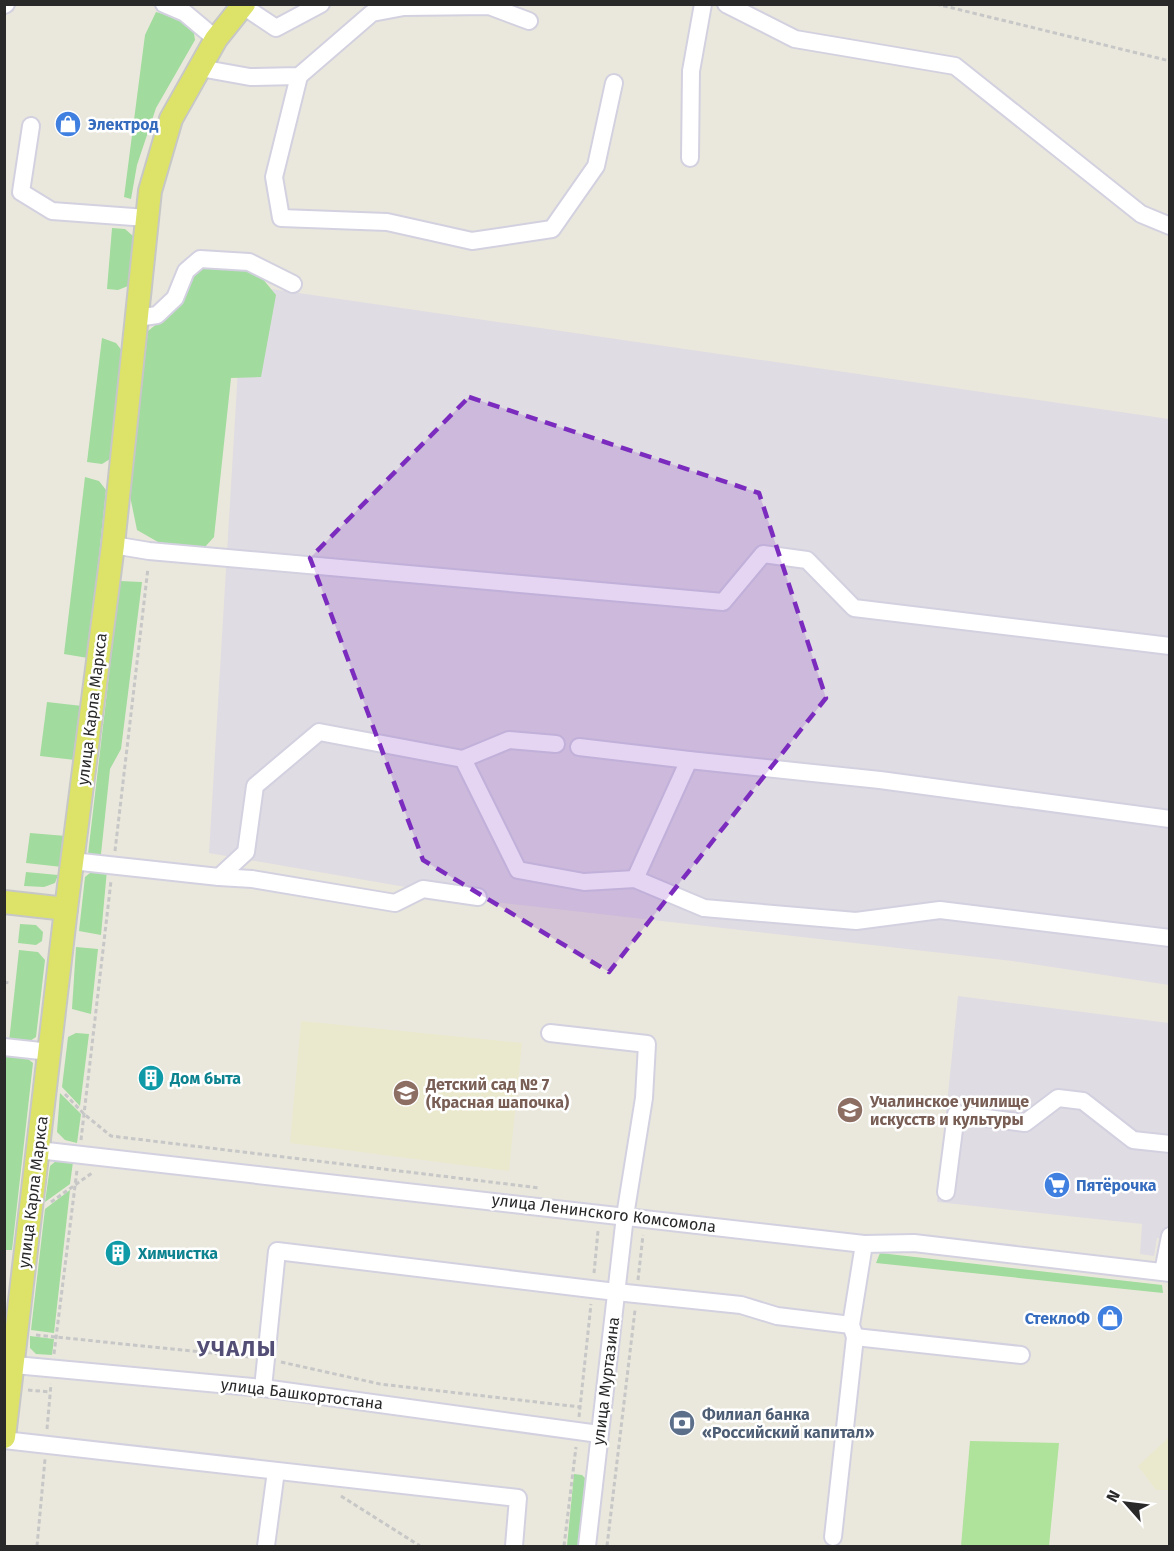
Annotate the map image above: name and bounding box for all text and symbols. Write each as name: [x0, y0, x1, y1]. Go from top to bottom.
shop icon: Электрод: [53, 109, 83, 139]
place label: Электрод: [88, 115, 158, 134]
street label: улица Карла Маркса: [73, 632, 111, 786]
building icon: Дом быта: [136, 1063, 166, 1093]
place label: Дом быта: [169, 1069, 241, 1088]
place label: Детский сад № 7 (Красная шапочка): [425, 1075, 569, 1112]
school or university icon: Детский сад № 7 (Красная шапочка): [391, 1078, 421, 1108]
place label: Учалинское училище искусств и культуры: [869, 1092, 1029, 1129]
school or university icon: Учалинское училище искусств и культуры: [835, 1095, 865, 1125]
street label: улица Карла Маркса: [14, 1115, 52, 1269]
supermarket icon: Пятёрочка: [1042, 1170, 1072, 1200]
place label: Пятёрочка: [1076, 1176, 1157, 1195]
street label: улица Ленинского Комсомола: [491, 1190, 717, 1236]
building icon: Химчистка: [103, 1238, 133, 1268]
place label: Химчистка: [137, 1244, 218, 1263]
shop icon: СтеклоФ: [1095, 1303, 1125, 1333]
place label: СтеклоФ: [1025, 1309, 1090, 1328]
street label: улица Муртазина: [589, 1316, 623, 1446]
district label: УЧАЛЫ: [196, 1335, 277, 1362]
street label: улица Башкортостана: [220, 1375, 384, 1413]
place label: Филиал банка «Российский капитал»: [702, 1405, 874, 1442]
bank icon: Филиал банка «Российский капитал»: [667, 1408, 697, 1438]
north arrow: [1096, 1473, 1156, 1533]
text: N: [1102, 1487, 1124, 1505]

